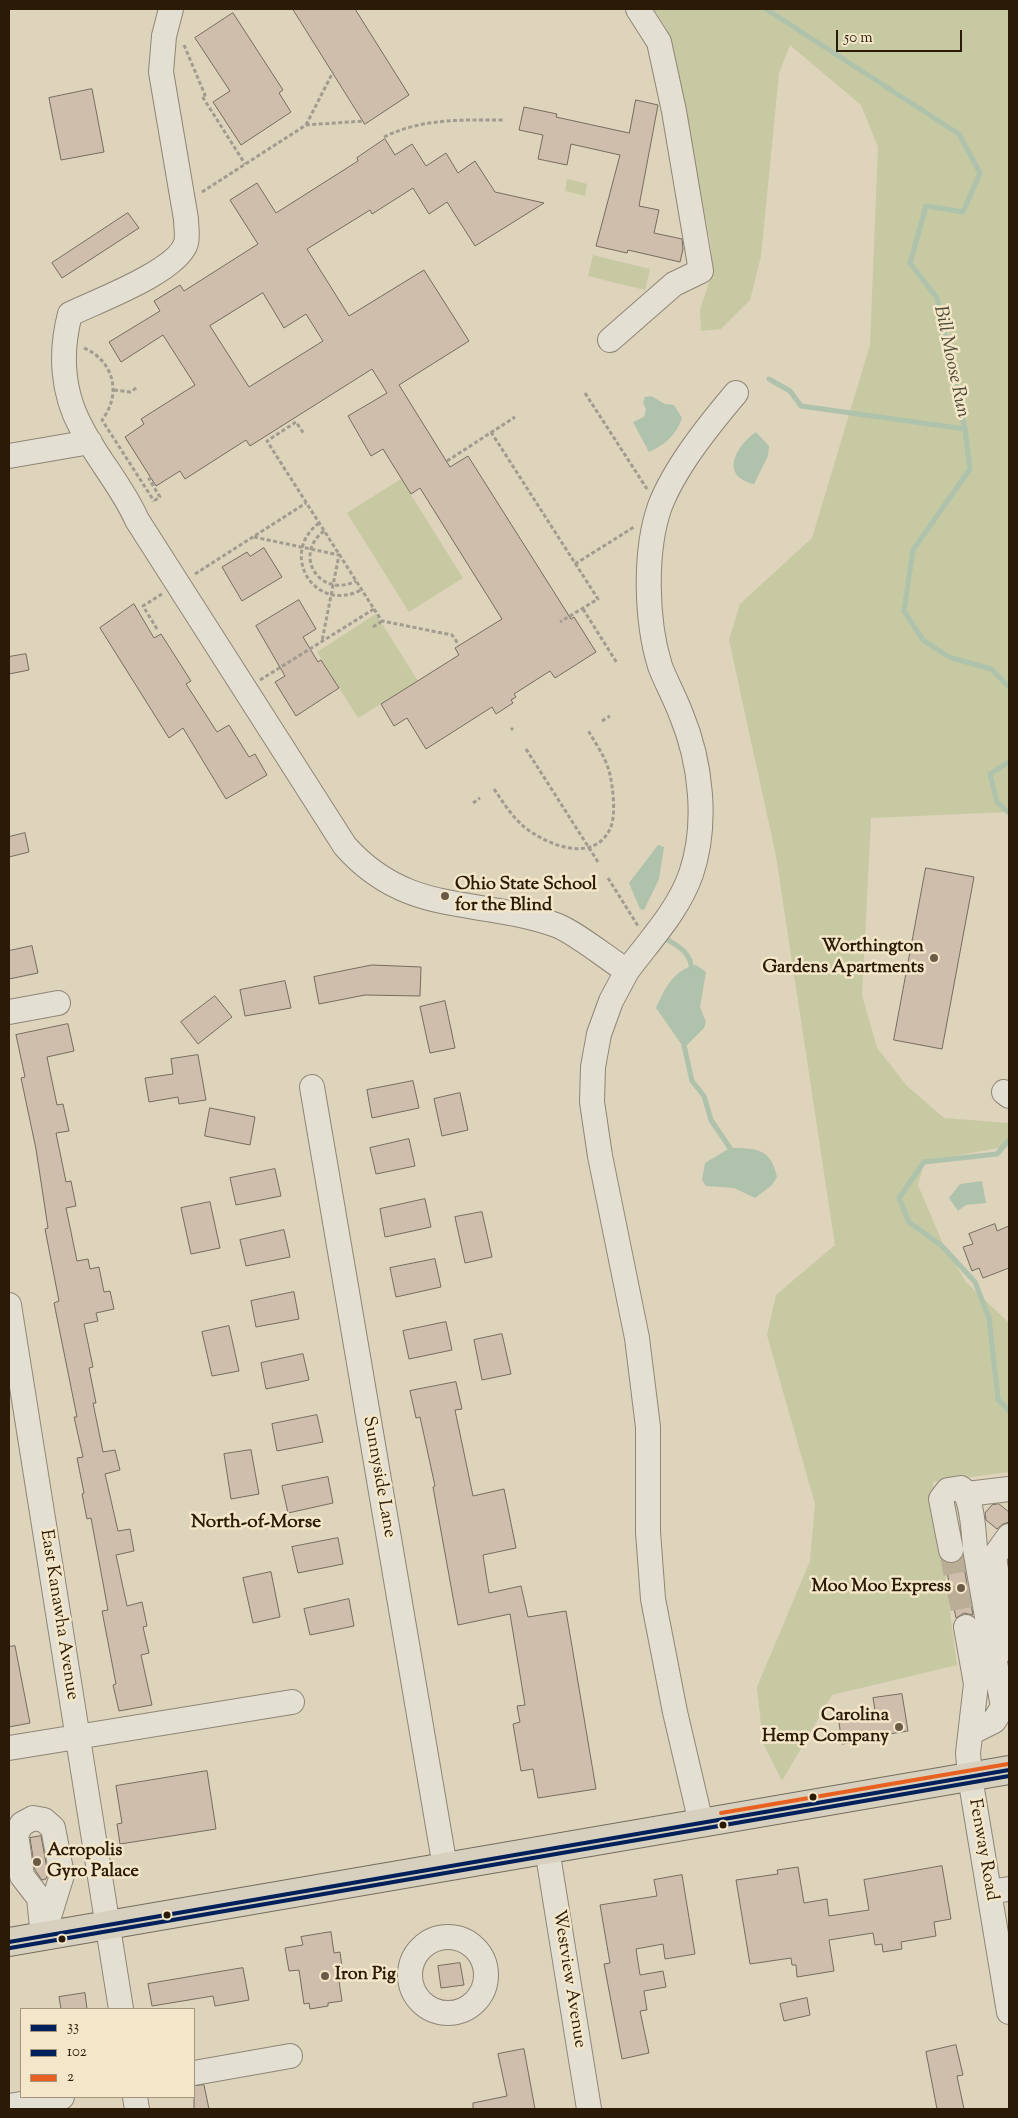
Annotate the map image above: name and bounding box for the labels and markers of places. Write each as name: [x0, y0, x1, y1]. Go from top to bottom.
place label: Ohio State School for the Blind: [455, 875, 597, 918]
marker: Ohio State School for the Blind: [439, 890, 451, 902]
place label: Worthington Gardens Apartments: [762, 937, 924, 980]
marker: Worthington Gardens Apartments: [928, 952, 940, 964]
place label: Moo Moo Express: [812, 1577, 951, 1599]
marker: Moo Moo Express: [955, 1582, 967, 1594]
place label: Carolina Hemp Company: [762, 1706, 889, 1748]
marker: Carolina Hemp Company: [893, 1721, 905, 1733]
unlabelled marker: [808, 1792, 818, 1802]
unlabelled marker: [718, 1820, 728, 1830]
place label: Acropolis Gyro Palace: [47, 1841, 139, 1884]
marker: Acropolis Gyro Palace: [31, 1856, 43, 1868]
unlabelled marker: [162, 1910, 172, 1920]
unlabelled marker: [57, 1934, 67, 1944]
place label: Iron Pig: [335, 1965, 396, 1987]
marker: Iron Pig: [319, 1970, 331, 1982]

